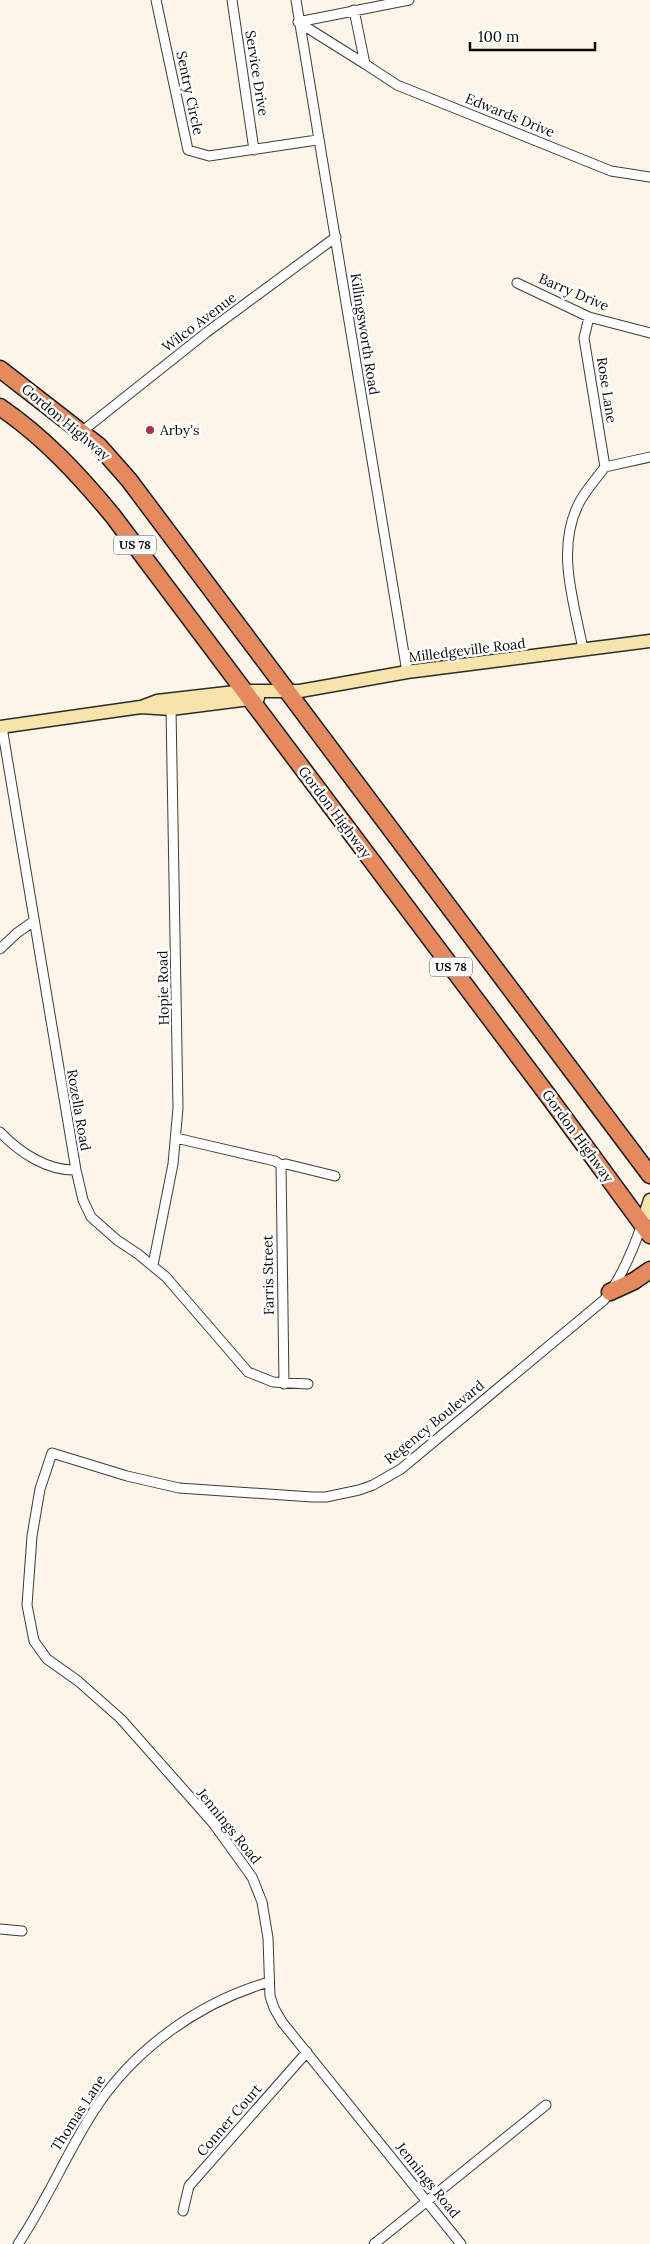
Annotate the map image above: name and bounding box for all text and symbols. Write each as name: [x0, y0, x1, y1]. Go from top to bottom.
scale bar: [470, 20, 595, 52]
text: 100 m: [478, 27, 519, 46]
street label: Service Drive: [241, 29, 273, 117]
street label: Sentry Circle: [172, 49, 208, 137]
street label: Edwards Drive: [463, 89, 558, 141]
street label: Barry Drive: [536, 269, 612, 315]
street label: Killingsworth Road: [346, 272, 384, 396]
street label: Wilco Avenue: [158, 288, 240, 356]
street label: Rose Lane: [593, 356, 621, 425]
street label: Gordon Highway: [18, 380, 114, 465]
place label: Arby's: [159, 421, 200, 439]
marker: Arby's: [144, 424, 156, 436]
road number: US 78: [114, 536, 156, 554]
street label: Milledgeville Road: [407, 634, 527, 666]
street label: Gordon Highway: [295, 763, 376, 862]
street label: Hopie Road: [153, 950, 173, 1026]
road number: US 78: [430, 958, 472, 976]
street label: Rozella Road: [63, 1068, 95, 1152]
street label: Gordon Highway: [538, 1086, 618, 1186]
street label: Farris Street: [258, 1234, 278, 1315]
street label: Regency Boulevard: [380, 1376, 488, 1468]
street label: Jennings Road: [192, 1784, 265, 1868]
street label: Thomas Lane: [47, 2071, 110, 2154]
street label: Conner Court: [193, 2080, 266, 2160]
street label: Jennings Road: [391, 2138, 464, 2222]

